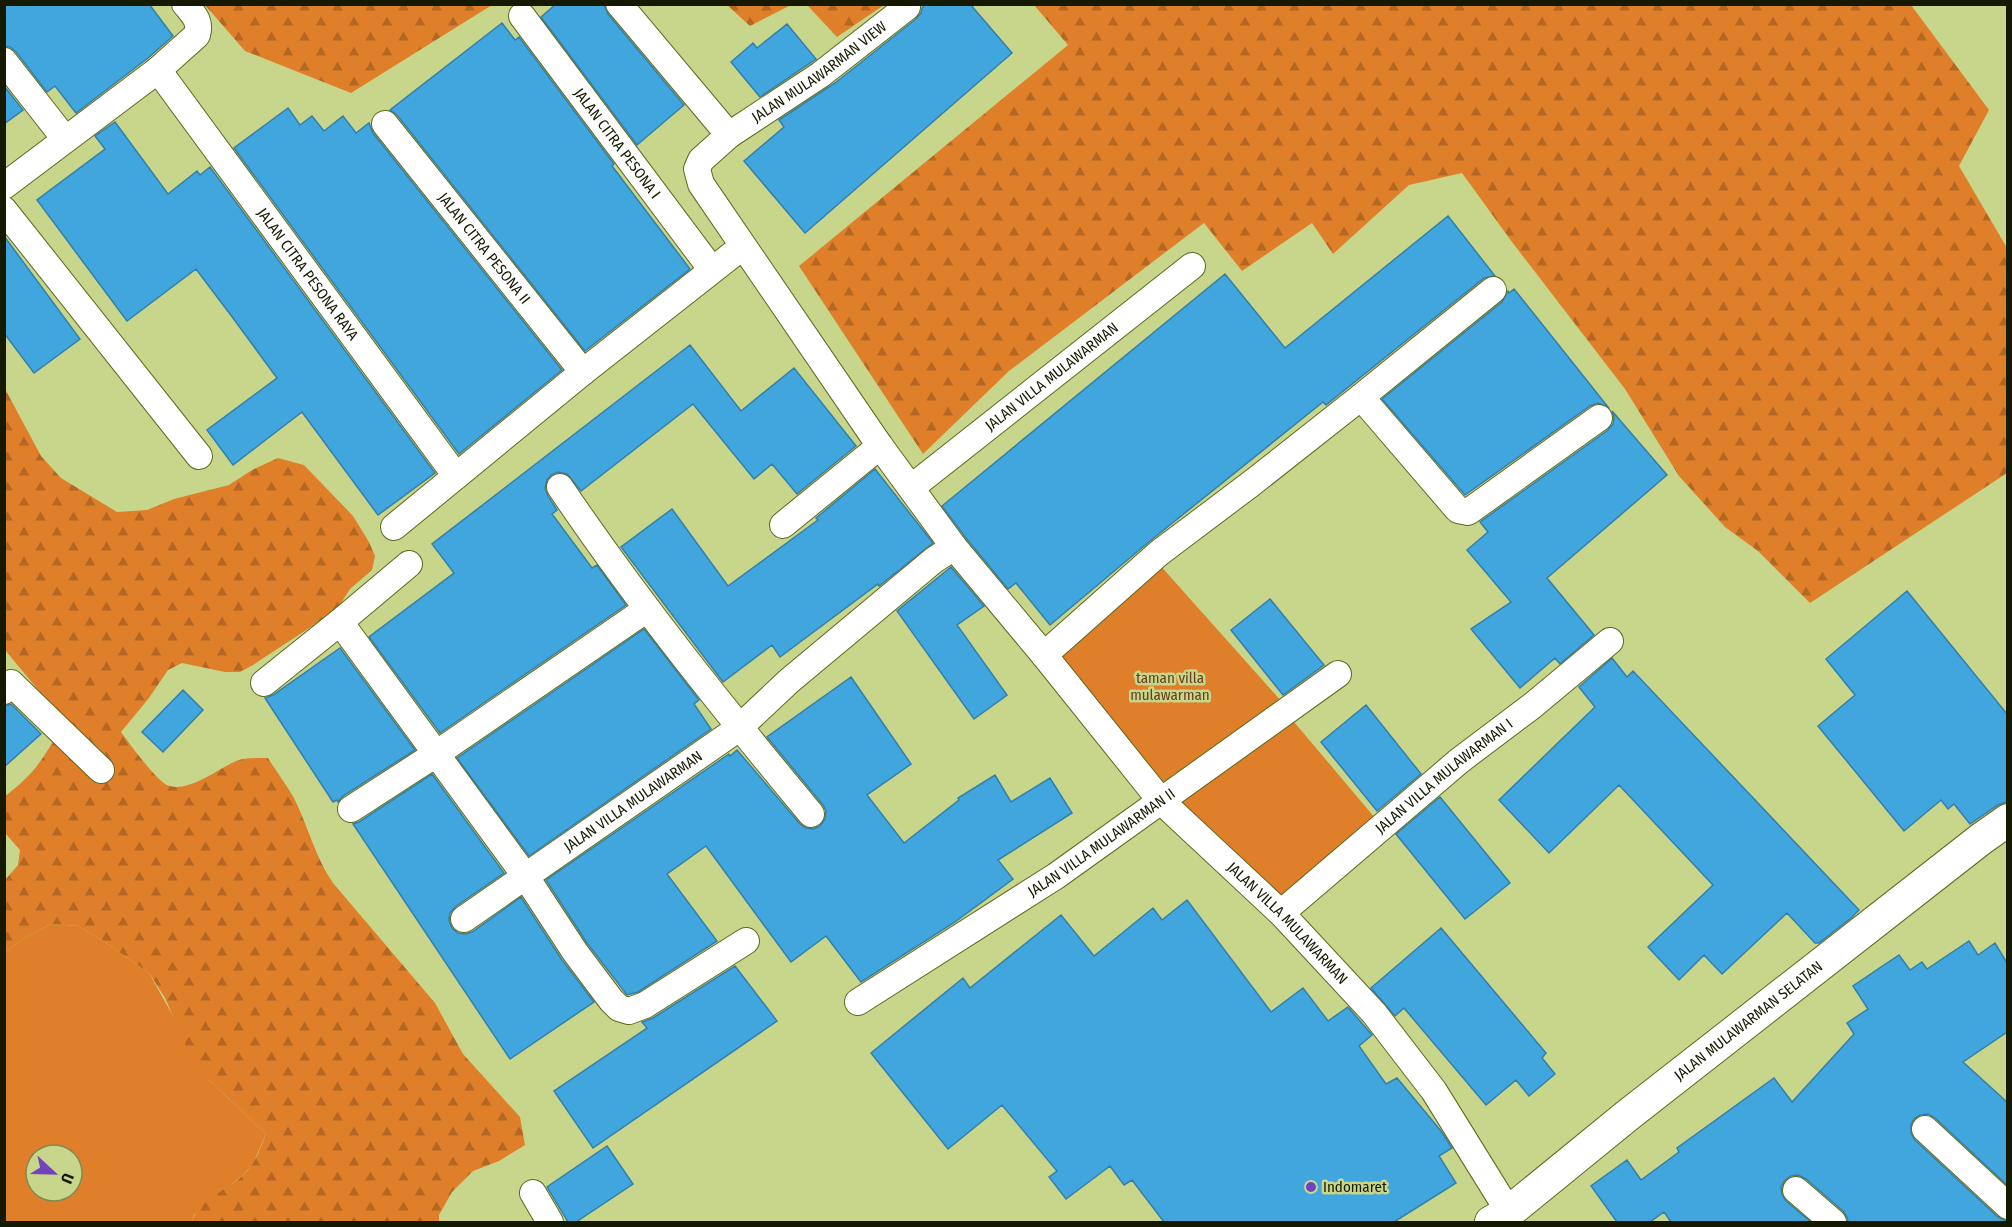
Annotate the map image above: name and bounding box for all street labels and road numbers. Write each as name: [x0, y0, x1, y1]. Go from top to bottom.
street label: JALAN MULAWARMAN VIEW: [748, 18, 890, 126]
street label: JALAN CITRA PESONA I: [570, 85, 664, 202]
street label: JALAN CITRA PESONA II: [434, 189, 534, 308]
street label: JALAN CITRA PESONA RAYA: [253, 205, 362, 344]
street label: JALAN VILLA MULAWARMAN: [982, 319, 1122, 435]
street label: JALAN VILLA MULAWARMAN I: [1372, 715, 1516, 837]
street label: JALAN VILLA MULAWARMAN: [560, 747, 706, 856]
street label: JALAN VILLA MULAWARMAN II: [1024, 785, 1179, 901]
street label: JALAN VILLA MULAWARMAN: [1223, 858, 1352, 988]
street label: JALAN MULAWARMAN SELATAN: [1671, 957, 1826, 1084]

